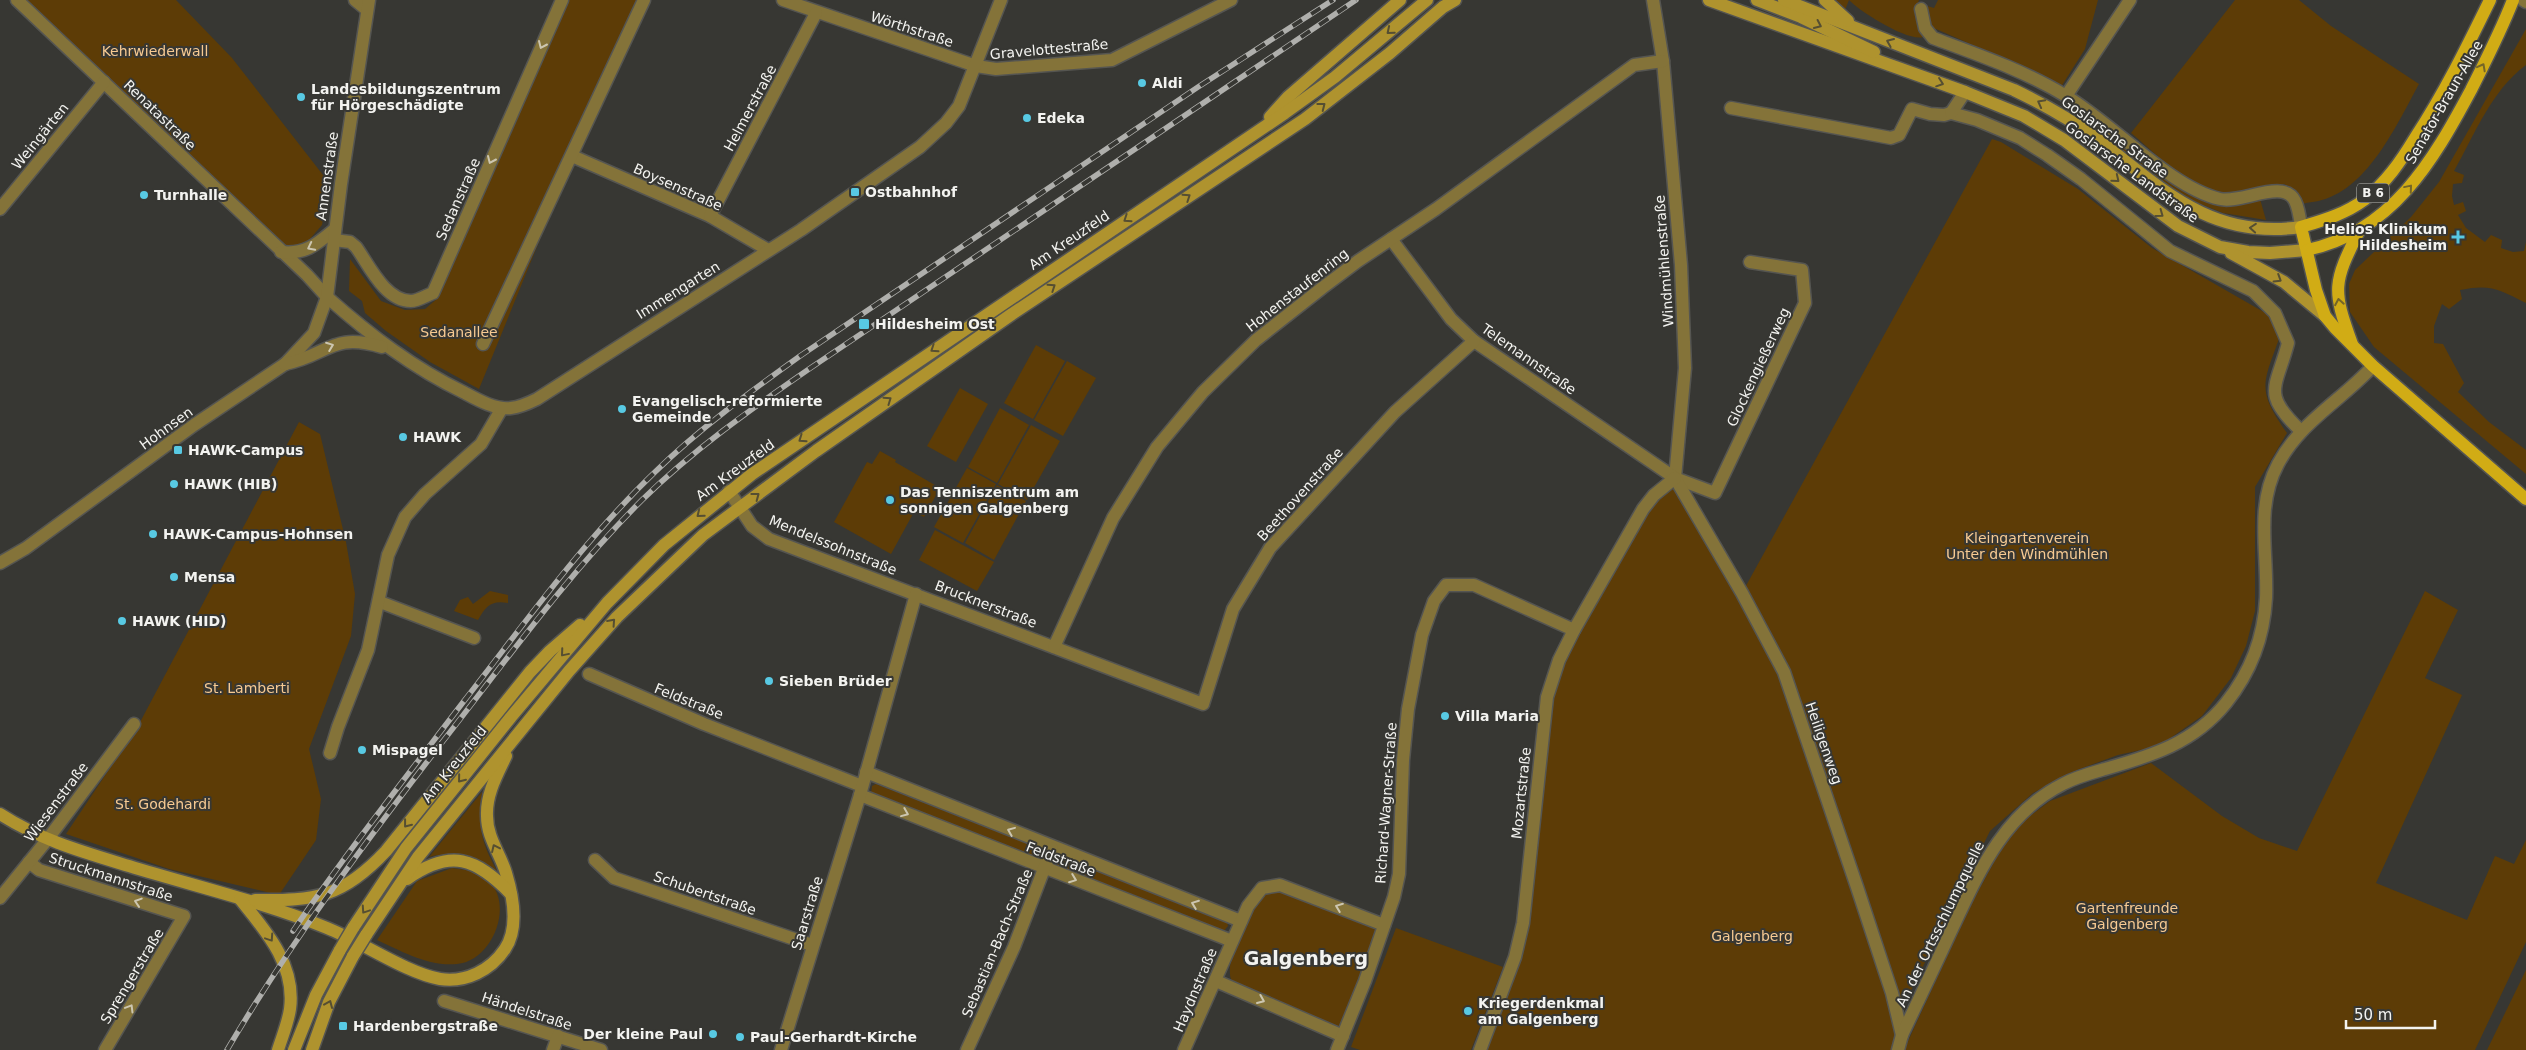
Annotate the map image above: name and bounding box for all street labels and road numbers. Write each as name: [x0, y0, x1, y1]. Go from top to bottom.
street label: Wörthstraße: [869, 8, 955, 50]
street label: Gravelottestraße: [989, 36, 1109, 62]
street label: Senator-Braun-Allee: [2402, 38, 2486, 166]
street label: Helmerstraße: [720, 62, 780, 154]
street label: Renatastraße: [121, 77, 199, 153]
street label: Goslarsche Straße: [2059, 93, 2171, 181]
street label: Weingärten: [8, 100, 72, 172]
street label: Goslarsche Landstraße: [2062, 118, 2202, 226]
street label: Annenstraße: [313, 131, 341, 221]
street label: Sedanstraße: [433, 155, 483, 243]
street label: Boysenstraße: [631, 160, 725, 214]
road number: B 6: [2357, 184, 2389, 202]
street label: Windmühlenstraße: [1651, 194, 1677, 328]
street label: Am Kreuzfeld: [1026, 207, 1112, 273]
street label: Hohenstaufenring: [1243, 245, 1351, 335]
street label: Immengarten: [633, 258, 723, 322]
street label: Glockengießerweg: [1723, 305, 1793, 429]
street label: Telemannstraße: [1478, 320, 1579, 398]
street label: Hohnsen: [136, 403, 196, 453]
street label: Am Kreuzfeld: [692, 436, 778, 504]
street label: Beethovenstraße: [1254, 444, 1346, 544]
street label: Mendelssohnstraße: [767, 512, 899, 578]
street label: Brucknerstraße: [933, 577, 1039, 631]
street label: Feldstraße: [652, 680, 726, 722]
street label: Heiligenweg: [1802, 700, 1846, 786]
street label: Richard-Wagner-Straße: [1372, 722, 1400, 884]
street label: Am Kreuzfeld: [418, 723, 490, 805]
street label: Mozartstraße: [1508, 746, 1534, 840]
street label: Wiesenstraße: [21, 759, 91, 845]
street label: Feldstraße: [1024, 838, 1098, 880]
street label: An der Ortsschlumpquelle: [1893, 839, 1987, 1009]
street label: Struckmannstraße: [47, 849, 175, 905]
street label: Sebastian-Bach-Straße: [958, 866, 1036, 1020]
street label: Schubertstraße: [652, 868, 758, 918]
street label: Saarstraße: [788, 874, 826, 952]
street label: Sprengerstraße: [97, 925, 167, 1027]
street label: Haydnstraße: [1170, 946, 1220, 1034]
street label: Händelstraße: [480, 989, 574, 1033]

